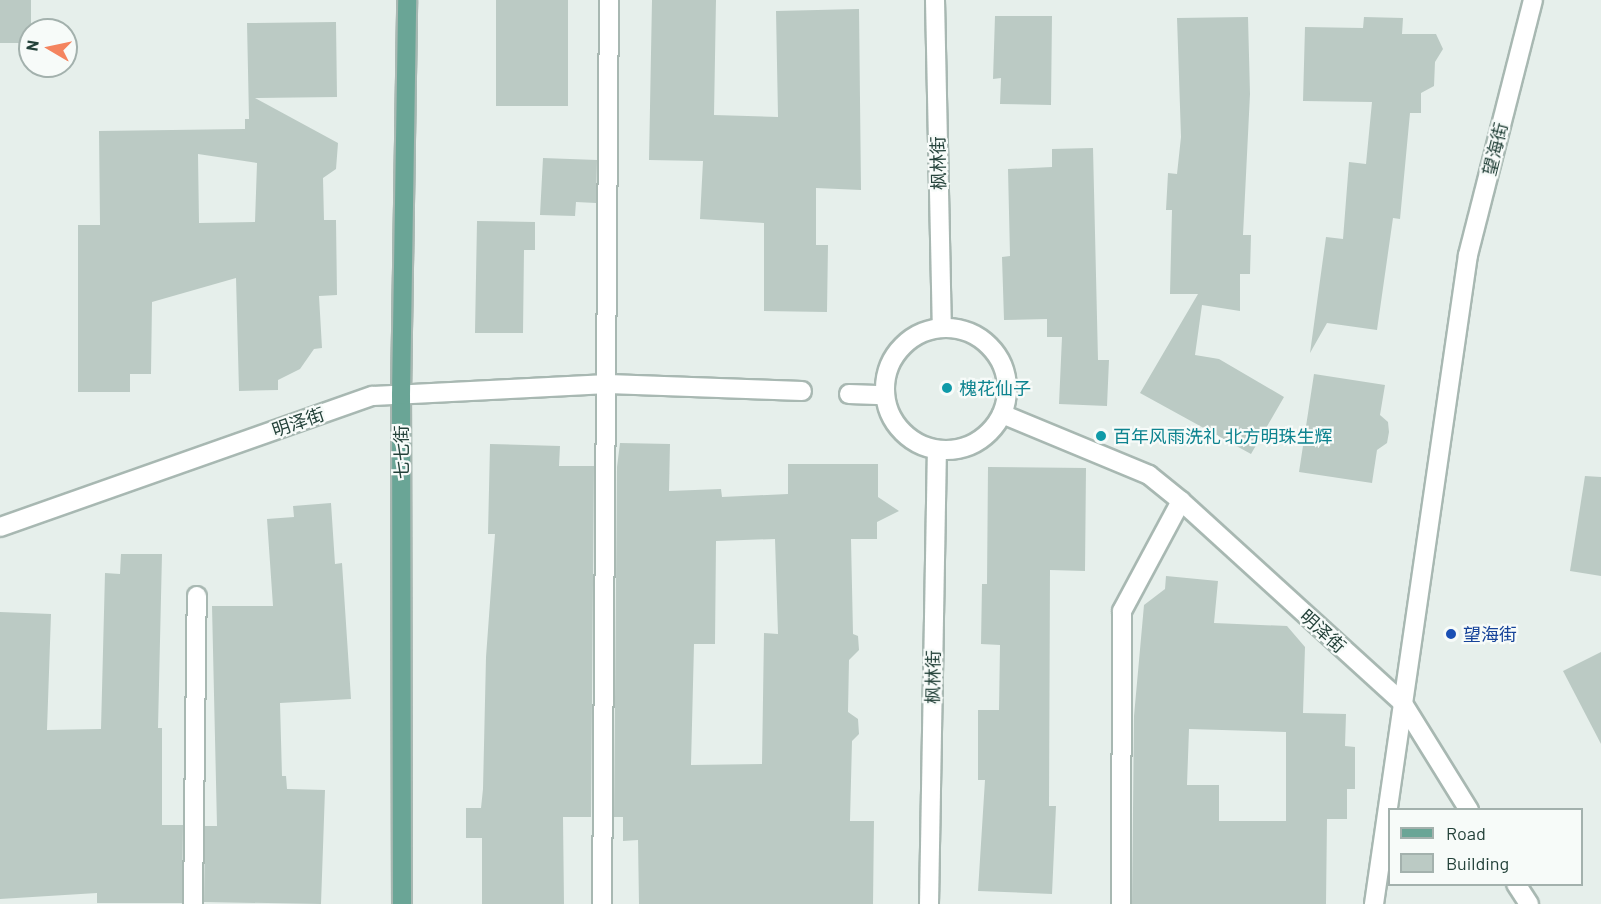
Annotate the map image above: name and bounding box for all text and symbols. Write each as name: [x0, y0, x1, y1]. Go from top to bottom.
north arrow: [18, 18, 78, 78]
text: N: [21, 39, 42, 52]
street label: 望海街: [1478, 120, 1512, 178]
street label: 枫林街: [927, 136, 949, 190]
place label: 槐花仙子: [959, 377, 1031, 399]
marker: 槐花仙子: [940, 381, 954, 395]
street label: 明泽街: [269, 403, 327, 441]
street label: 七七街: [390, 425, 412, 479]
place label: 百年风雨洗礼 北方明珠生辉: [1113, 425, 1333, 447]
marker: 百年风雨洗礼 北方明珠生辉: [1094, 429, 1108, 443]
street label: 明泽街: [1296, 605, 1350, 657]
place label: 望海街: [1463, 623, 1517, 645]
marker: 望海街: [1444, 627, 1458, 641]
street label: 枫林街: [922, 650, 944, 704]
legend: [1388, 808, 1583, 886]
text: Road: [1446, 822, 1486, 844]
text: Building: [1446, 852, 1509, 874]

